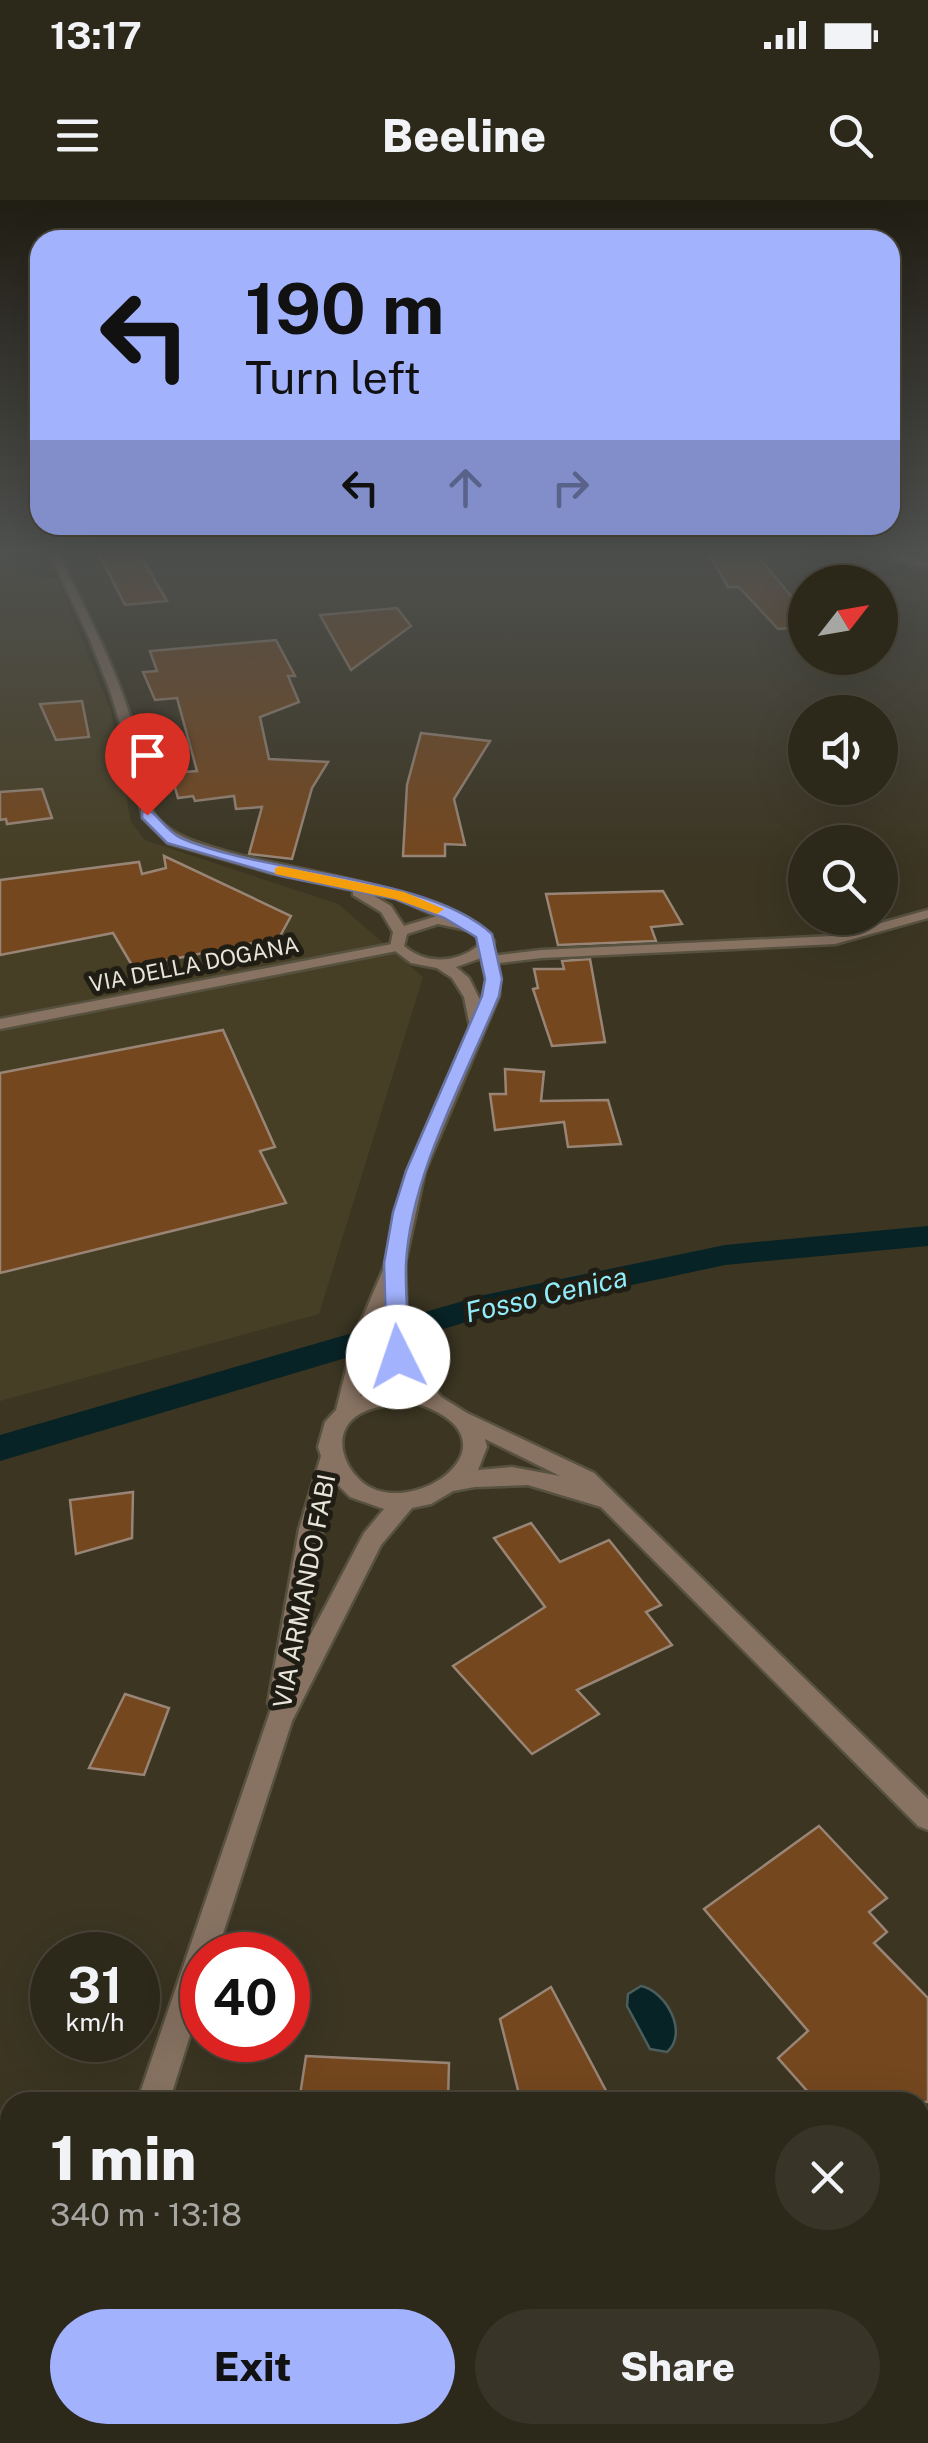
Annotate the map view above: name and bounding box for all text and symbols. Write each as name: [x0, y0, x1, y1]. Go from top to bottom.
text: 13:17: [50, 13, 142, 58]
icon: menu: [50, 108, 105, 163]
icon: search: [823, 108, 878, 163]
text: Beeline: [382, 109, 546, 162]
text: 190 m: [245, 267, 444, 350]
icon: left: [80, 270, 210, 400]
text: Turn left: [245, 351, 421, 404]
icon: left: [333, 460, 388, 515]
icon: ahead: [438, 460, 493, 515]
icon: right: [543, 460, 598, 515]
north arrow: [788, 565, 898, 675]
map controls: [788, 565, 898, 935]
button: sound: [788, 695, 898, 805]
pin: [105, 713, 190, 816]
icon: arrive: [120, 728, 175, 783]
button: search: [788, 825, 898, 935]
street label: VIA DELLA DOGANA: [87, 931, 301, 997]
water label: Fosso Cenica: [462, 1259, 630, 1329]
position arrow: [346, 1305, 450, 1409]
street label: VIA ARMANDO FABI: [267, 1471, 341, 1711]
speed limit sign: 40: [180, 1932, 310, 2062]
text: 31: [68, 1955, 122, 2014]
text: km/h: [66, 2007, 124, 2037]
text: 1 min: [50, 2123, 197, 2194]
button: close: [775, 2125, 880, 2230]
text: 340 m · 13:18: [50, 2196, 242, 2233]
button: Exit: [50, 2309, 455, 2424]
button: Share: [475, 2309, 880, 2424]

